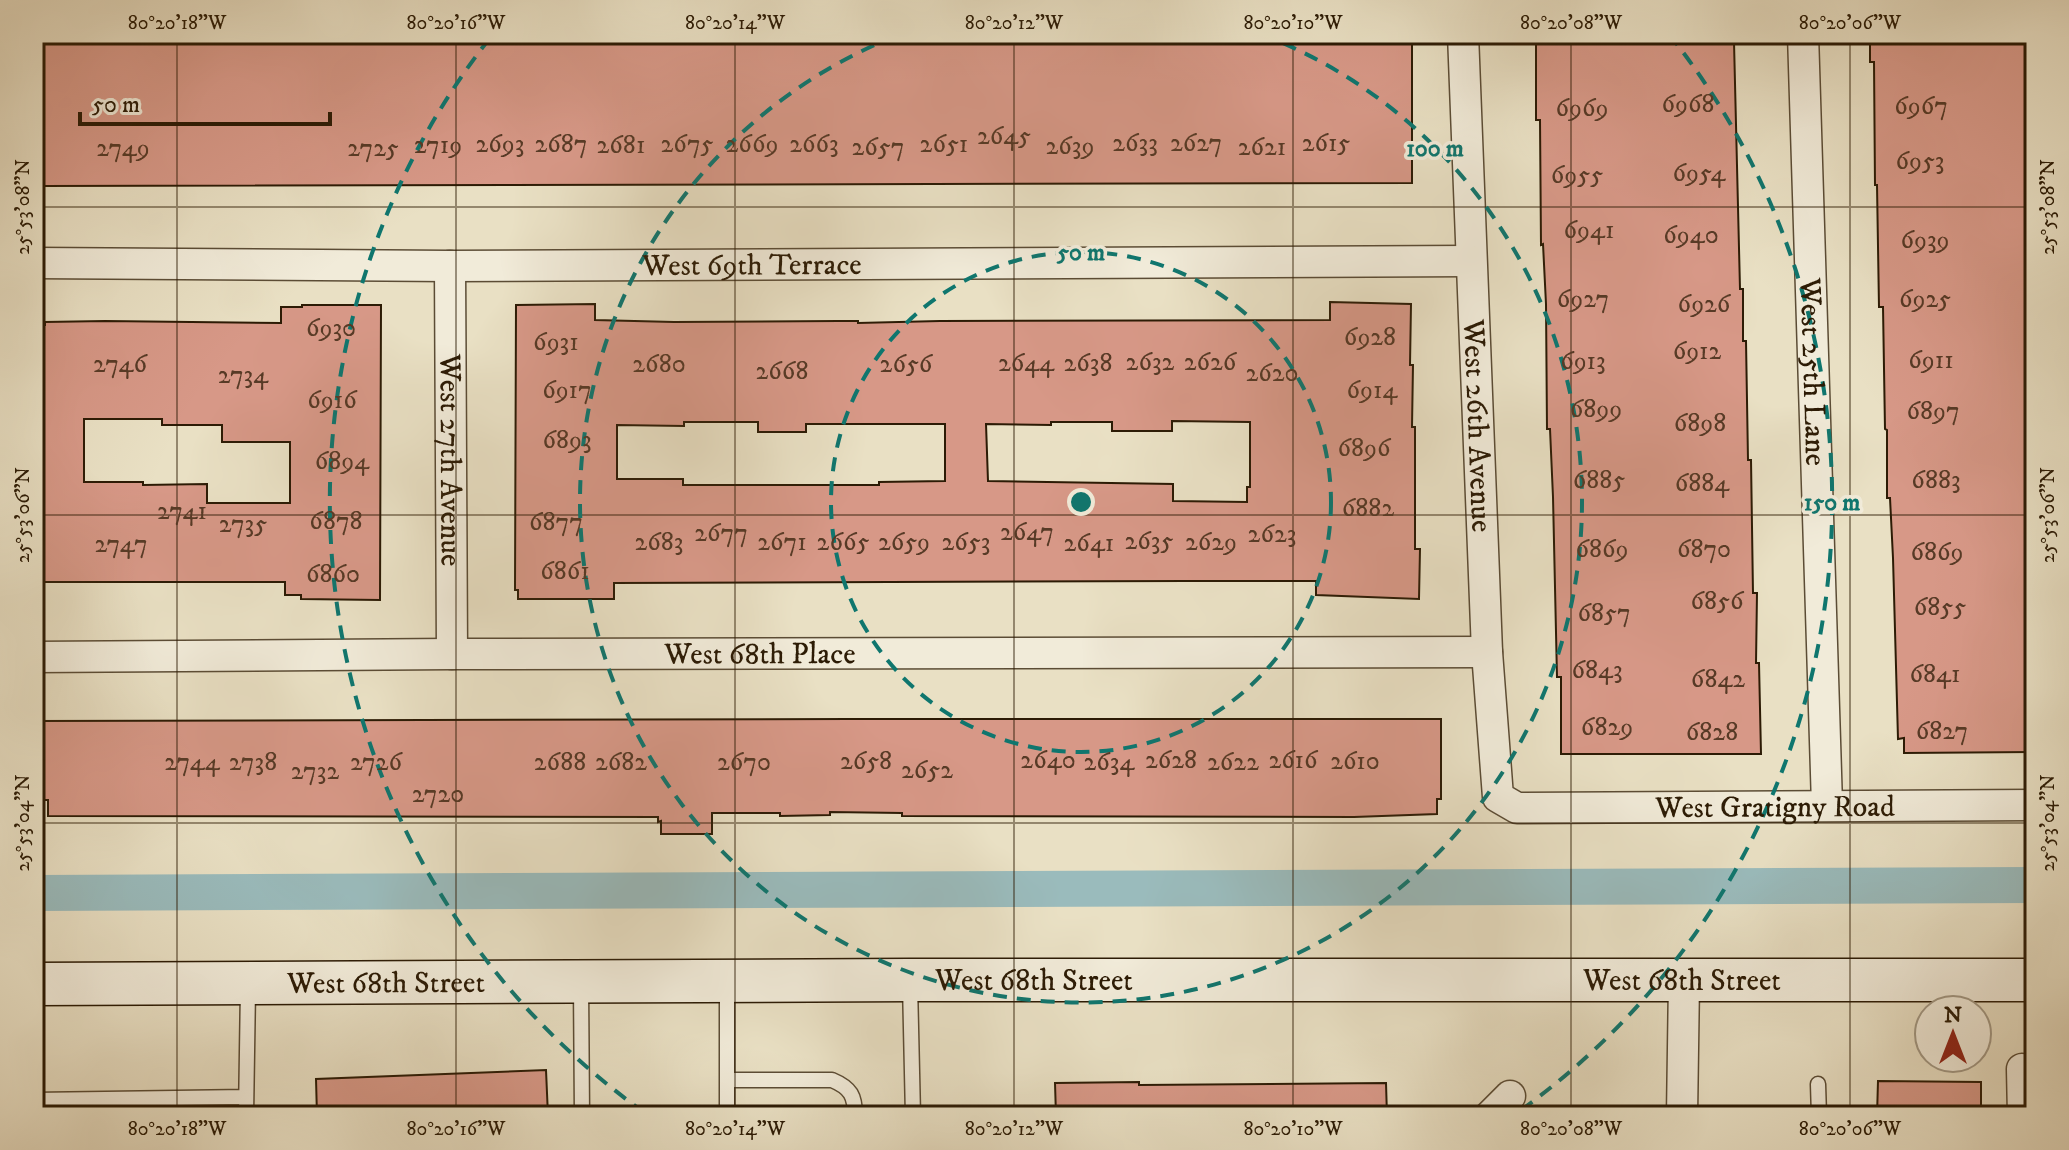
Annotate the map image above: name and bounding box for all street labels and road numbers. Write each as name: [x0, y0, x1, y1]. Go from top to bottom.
street label: West 69th Terrace: [641, 247, 862, 285]
street label: West 25th Lane: [1791, 276, 1833, 467]
street label: West 26th Avenue: [1454, 318, 1499, 533]
street label: West 27th Avenue: [430, 353, 469, 566]
street label: West 68th Place: [663, 636, 856, 674]
street label: West Gratigny Road: [1654, 789, 1895, 827]
street label: West 68th Street: [934, 963, 1133, 1000]
street label: West 68th Street: [1582, 963, 1781, 1000]
street label: West 68th Street: [286, 965, 485, 1003]

